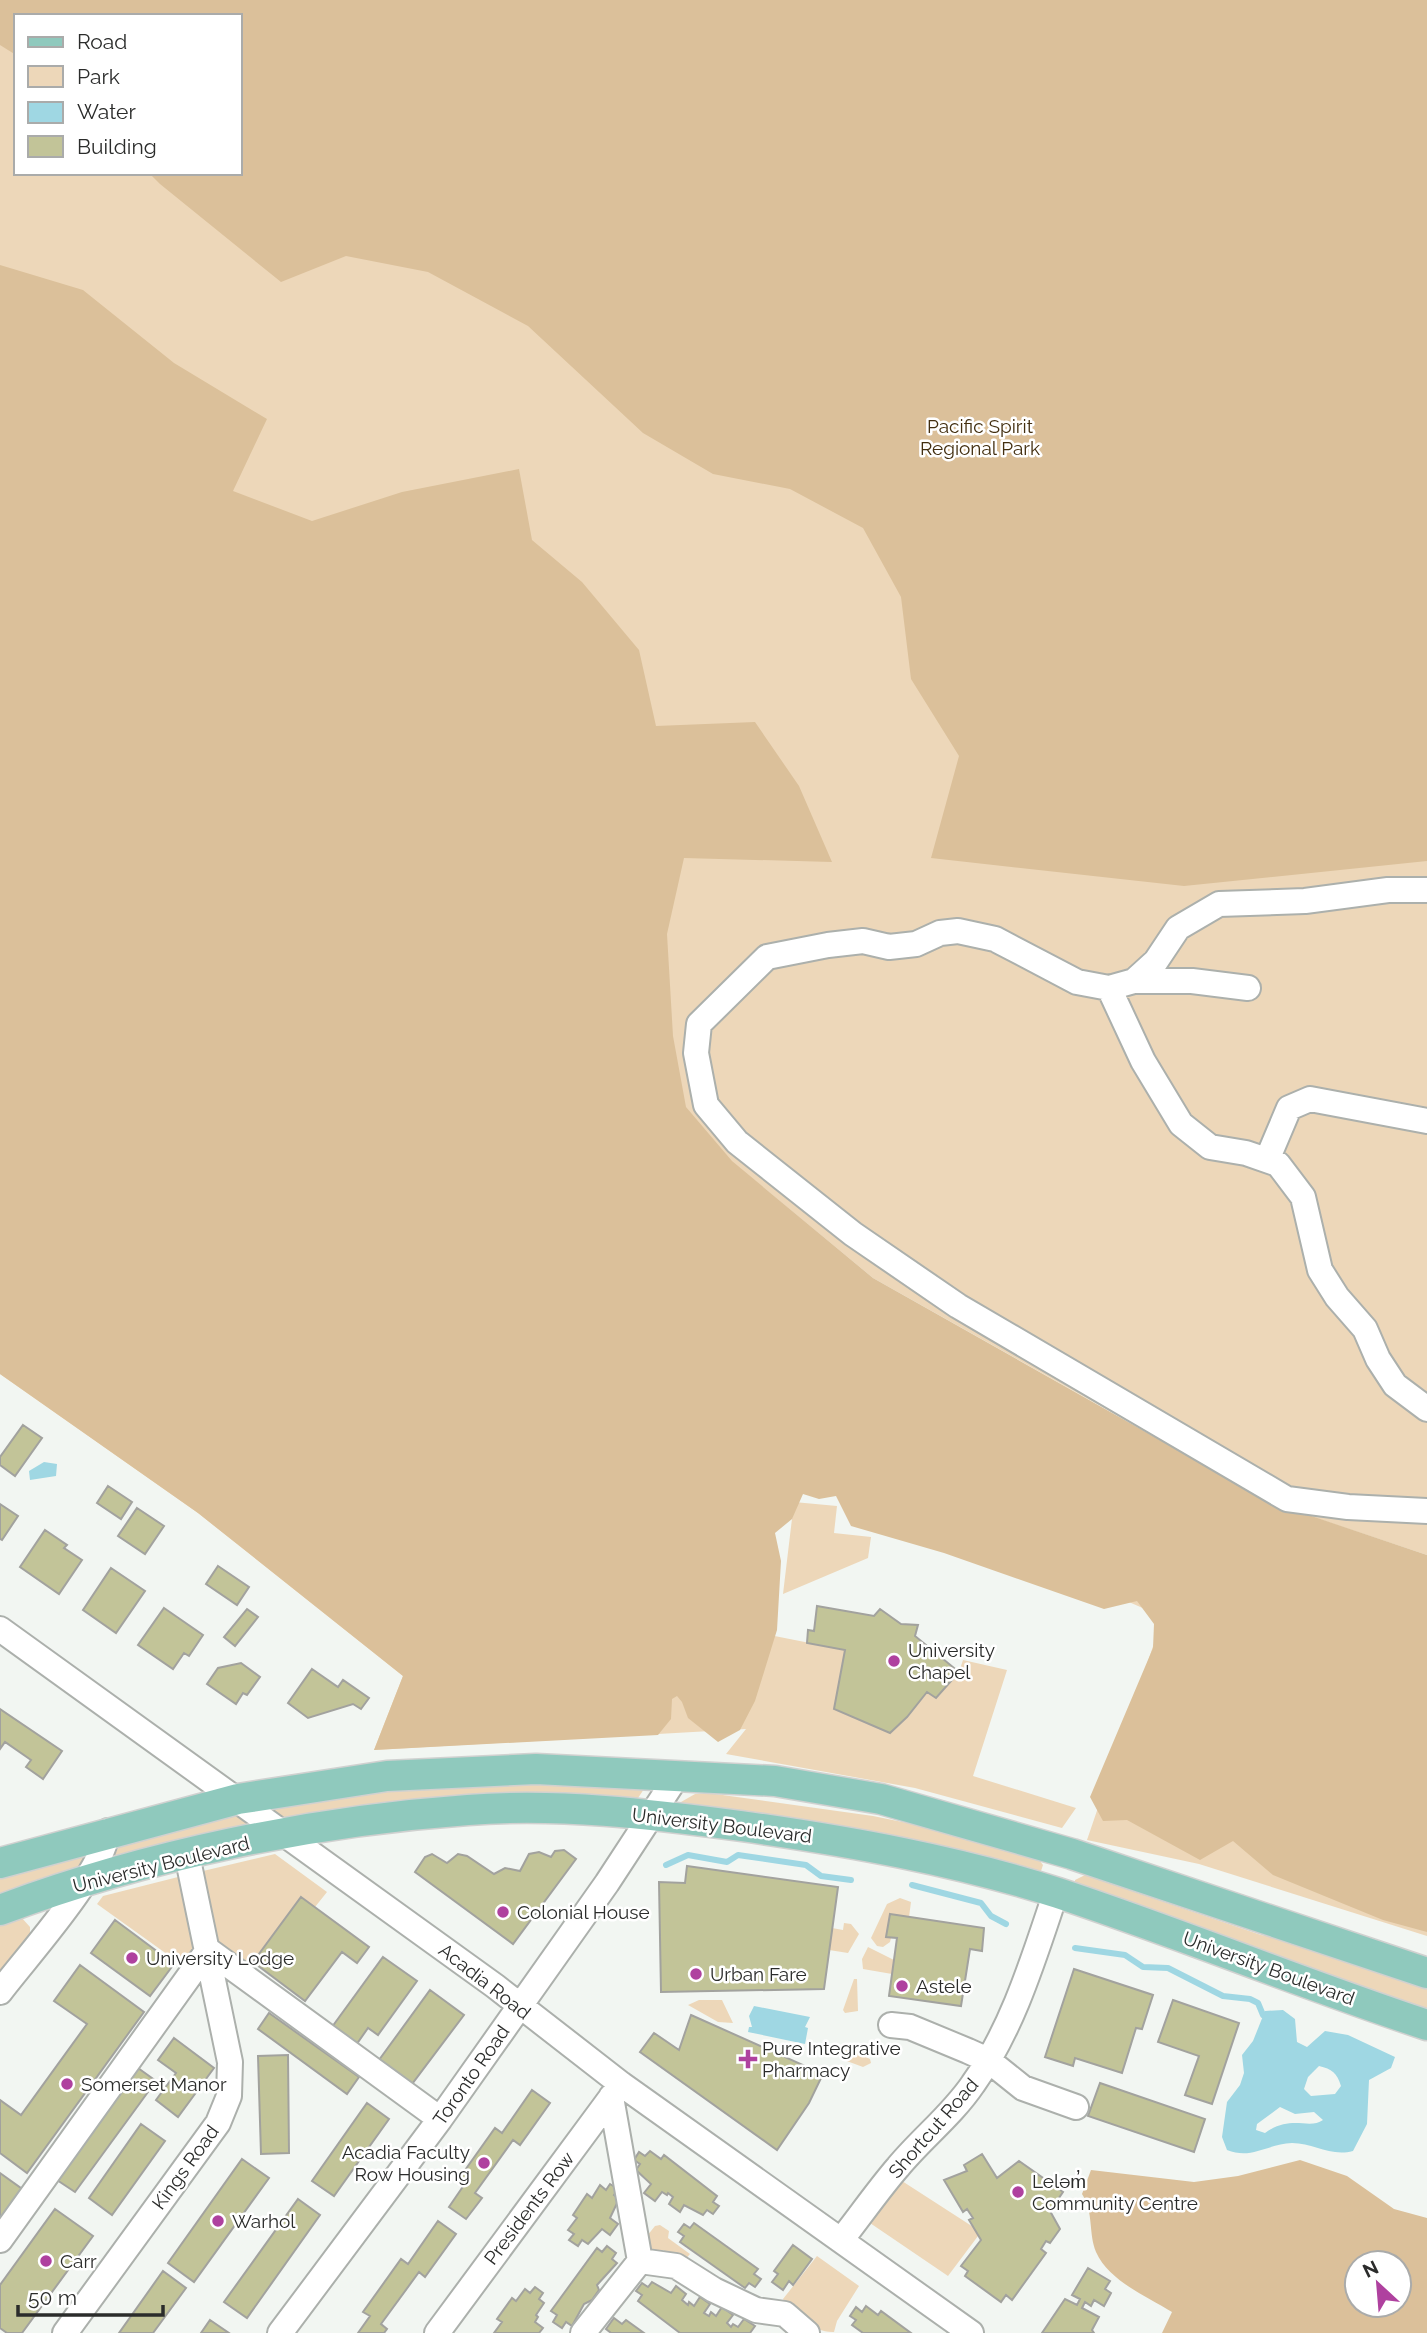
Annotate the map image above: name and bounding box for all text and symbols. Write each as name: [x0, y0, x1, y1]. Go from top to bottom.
legend: [14, 14, 242, 175]
text: Road: [77, 29, 127, 54]
text: Park: [77, 64, 120, 89]
text: Water: [77, 99, 136, 124]
text: Building: [77, 134, 157, 159]
park label: Pacific Spirit Regional Park: [920, 415, 1040, 459]
place label: University Chapel: [908, 1639, 995, 1683]
marker: University Chapel: [886, 1653, 902, 1669]
street label: University Boulevard: [631, 1803, 813, 1847]
street label: University Boulevard: [70, 1831, 252, 1897]
place label: Colonial House: [517, 1901, 650, 1923]
marker: Colonial House: [495, 1904, 511, 1920]
street label: University Boulevard: [1180, 1927, 1358, 2009]
street label: Acadia Road: [435, 1938, 535, 2024]
place label: University Lodge: [146, 1947, 294, 1969]
marker: University Lodge: [124, 1950, 140, 1966]
place label: Urban Fare: [710, 1963, 807, 1985]
marker: Urban Fare: [688, 1966, 704, 1982]
place label: Astele: [916, 1975, 972, 1997]
marker: Astele: [894, 1978, 910, 1994]
street label: Toronto Road: [428, 2021, 514, 2129]
place label: Pure Integrative Pharmacy: [762, 2037, 901, 2081]
marker: Pure Integrative Pharmacy: [740, 2051, 756, 2067]
place label: Somerset Manor: [81, 2073, 227, 2095]
street label: Shortcut Road: [884, 2074, 982, 2182]
marker: Somerset Manor: [59, 2076, 75, 2092]
street label: Kings Road: [147, 2121, 223, 2213]
place label: Acadia Faculty Row Housing: [342, 2141, 470, 2185]
street label: Presidents Row: [479, 2147, 579, 2269]
marker: Acadia Faculty Row Housing: [476, 2155, 492, 2171]
place label: Leləm̓ Community Centre: [1032, 2170, 1198, 2214]
marker: Leləm̓ Community Centre: [1010, 2184, 1026, 2200]
place label: Warhol: [232, 2210, 296, 2232]
marker: Warhol: [210, 2213, 226, 2229]
north arrow: [1343, 2249, 1413, 2319]
place label: Carr: [60, 2250, 97, 2272]
marker: Carr: [38, 2253, 54, 2269]
text: N: [1359, 2256, 1382, 2282]
scale bar: [18, 2274, 163, 2318]
text: 50 m: [28, 2285, 77, 2310]

